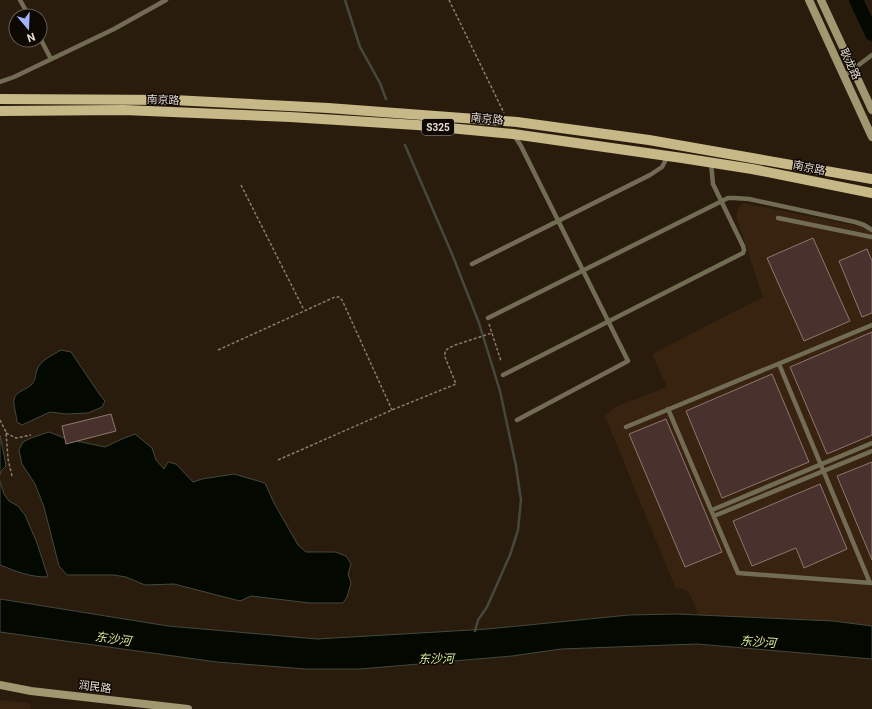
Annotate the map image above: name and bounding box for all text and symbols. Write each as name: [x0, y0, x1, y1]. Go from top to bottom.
north arrow: [8, 8, 48, 48]
text: N: [25, 30, 37, 44]
street label: 耿龙路: [837, 46, 863, 82]
street label: 南京路: [146, 93, 180, 107]
street label: 南京路: [470, 111, 504, 127]
road number: S325: [422, 119, 454, 135]
street label: 南京路: [792, 158, 826, 178]
water label: 东沙河: [94, 630, 134, 649]
water label: 东沙河: [740, 634, 778, 650]
water label: 东沙河: [418, 652, 456, 666]
street label: 润民路: [78, 679, 112, 695]

